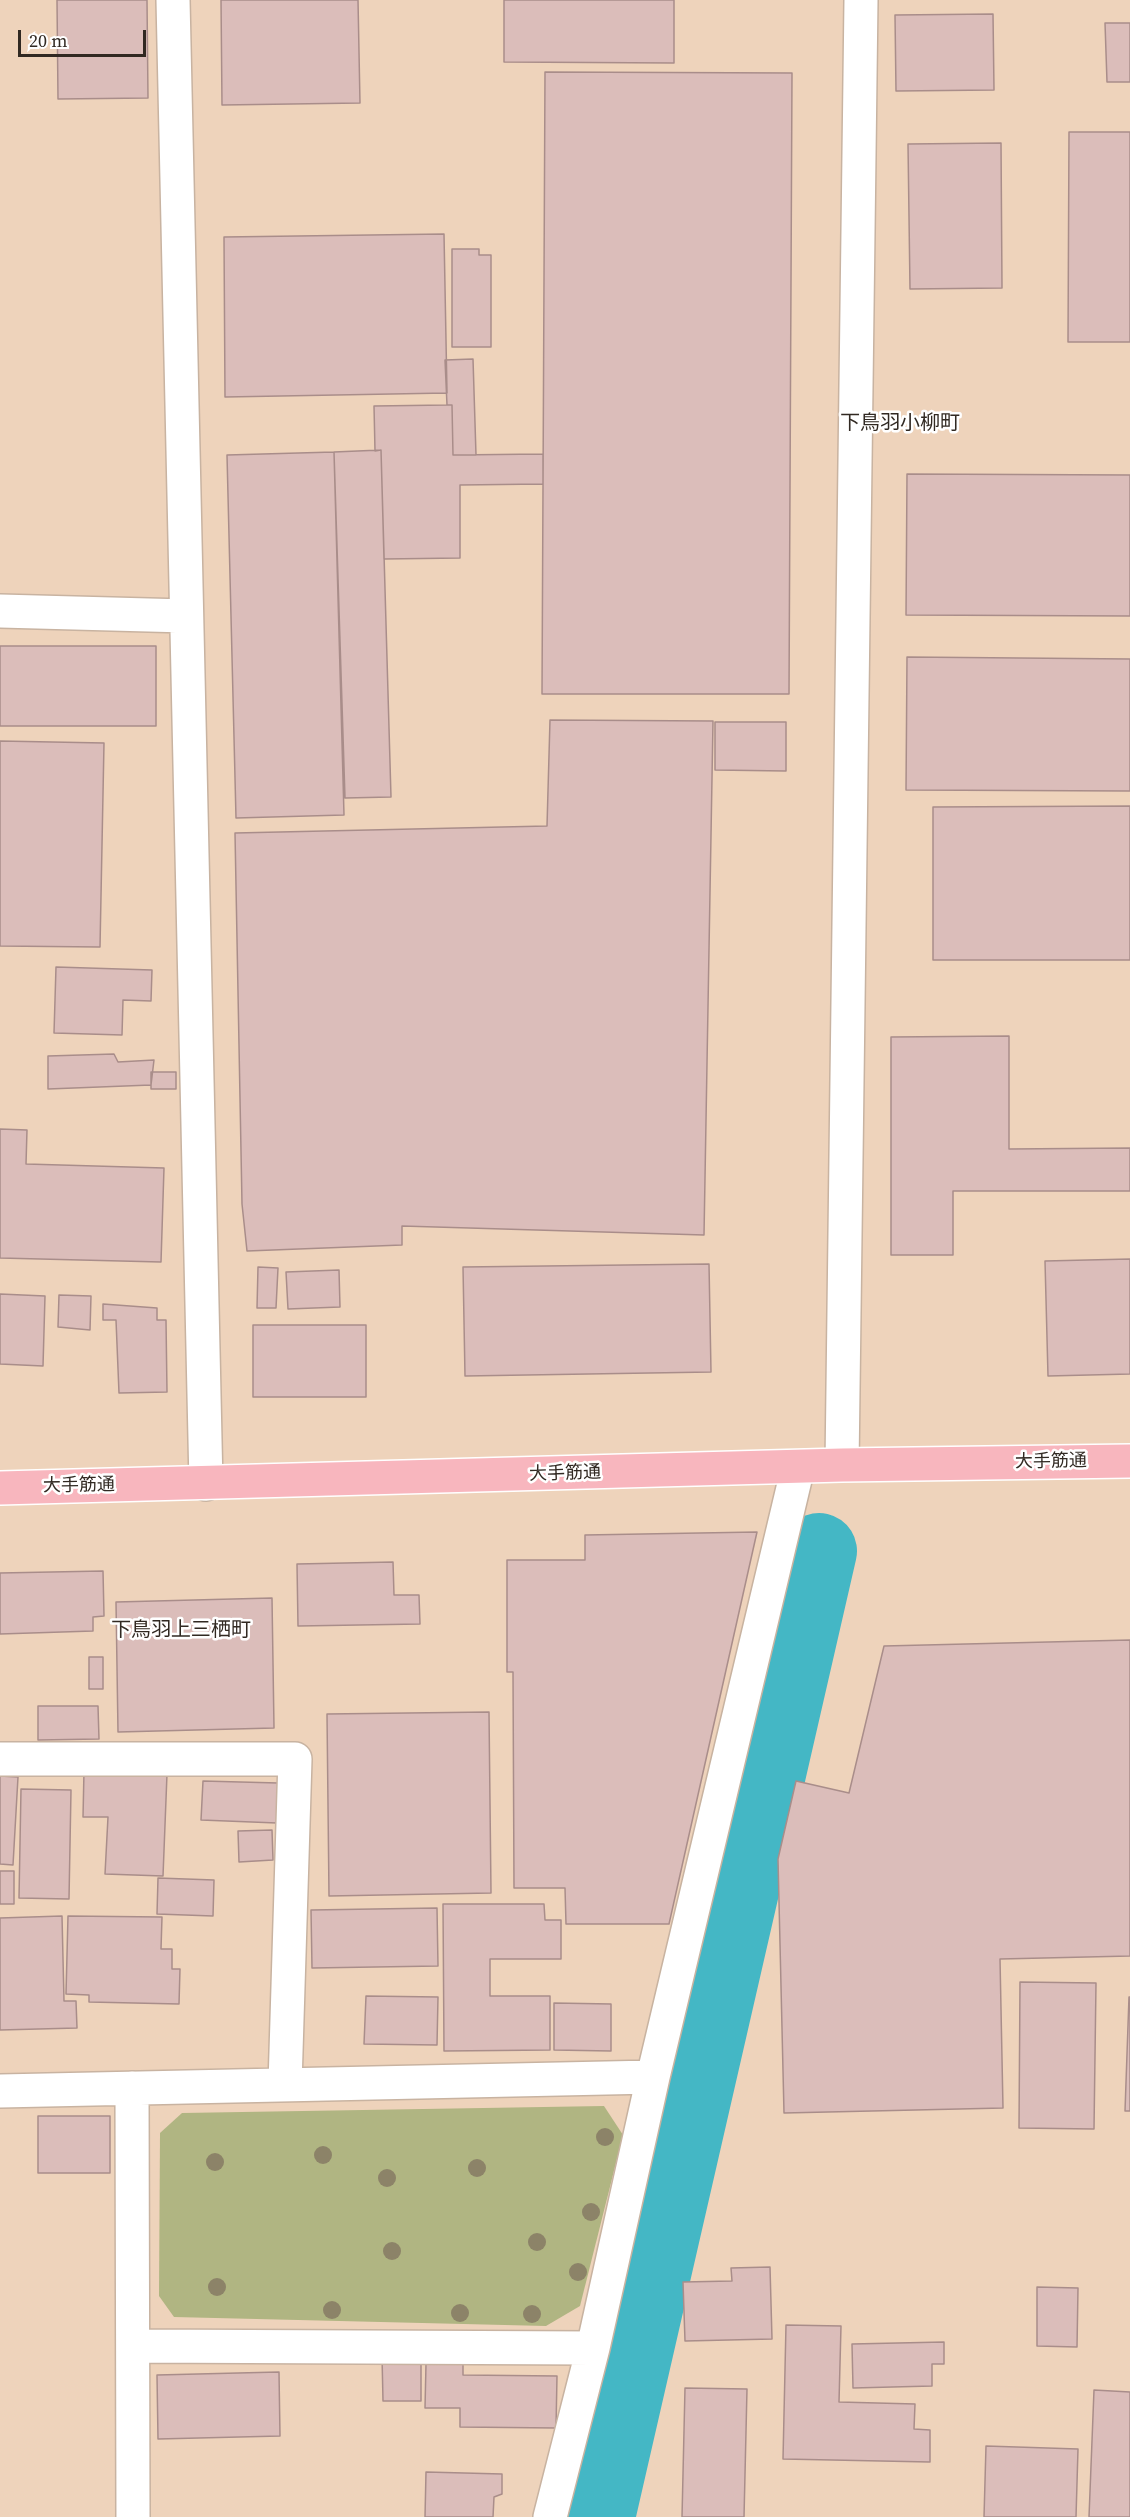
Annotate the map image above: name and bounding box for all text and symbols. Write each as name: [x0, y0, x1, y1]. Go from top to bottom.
scale bar: [21, 18, 148, 56]
text: 20 m: [29, 28, 67, 53]
district label: 下鳥羽小柳町: [840, 412, 960, 436]
street label: 大手筋通: [1015, 1451, 1087, 1473]
street label: 大手筋通: [529, 1462, 601, 1486]
street label: 大手筋通: [43, 1475, 115, 1497]
district label: 下鳥羽上三栖町: [111, 1619, 251, 1643]

